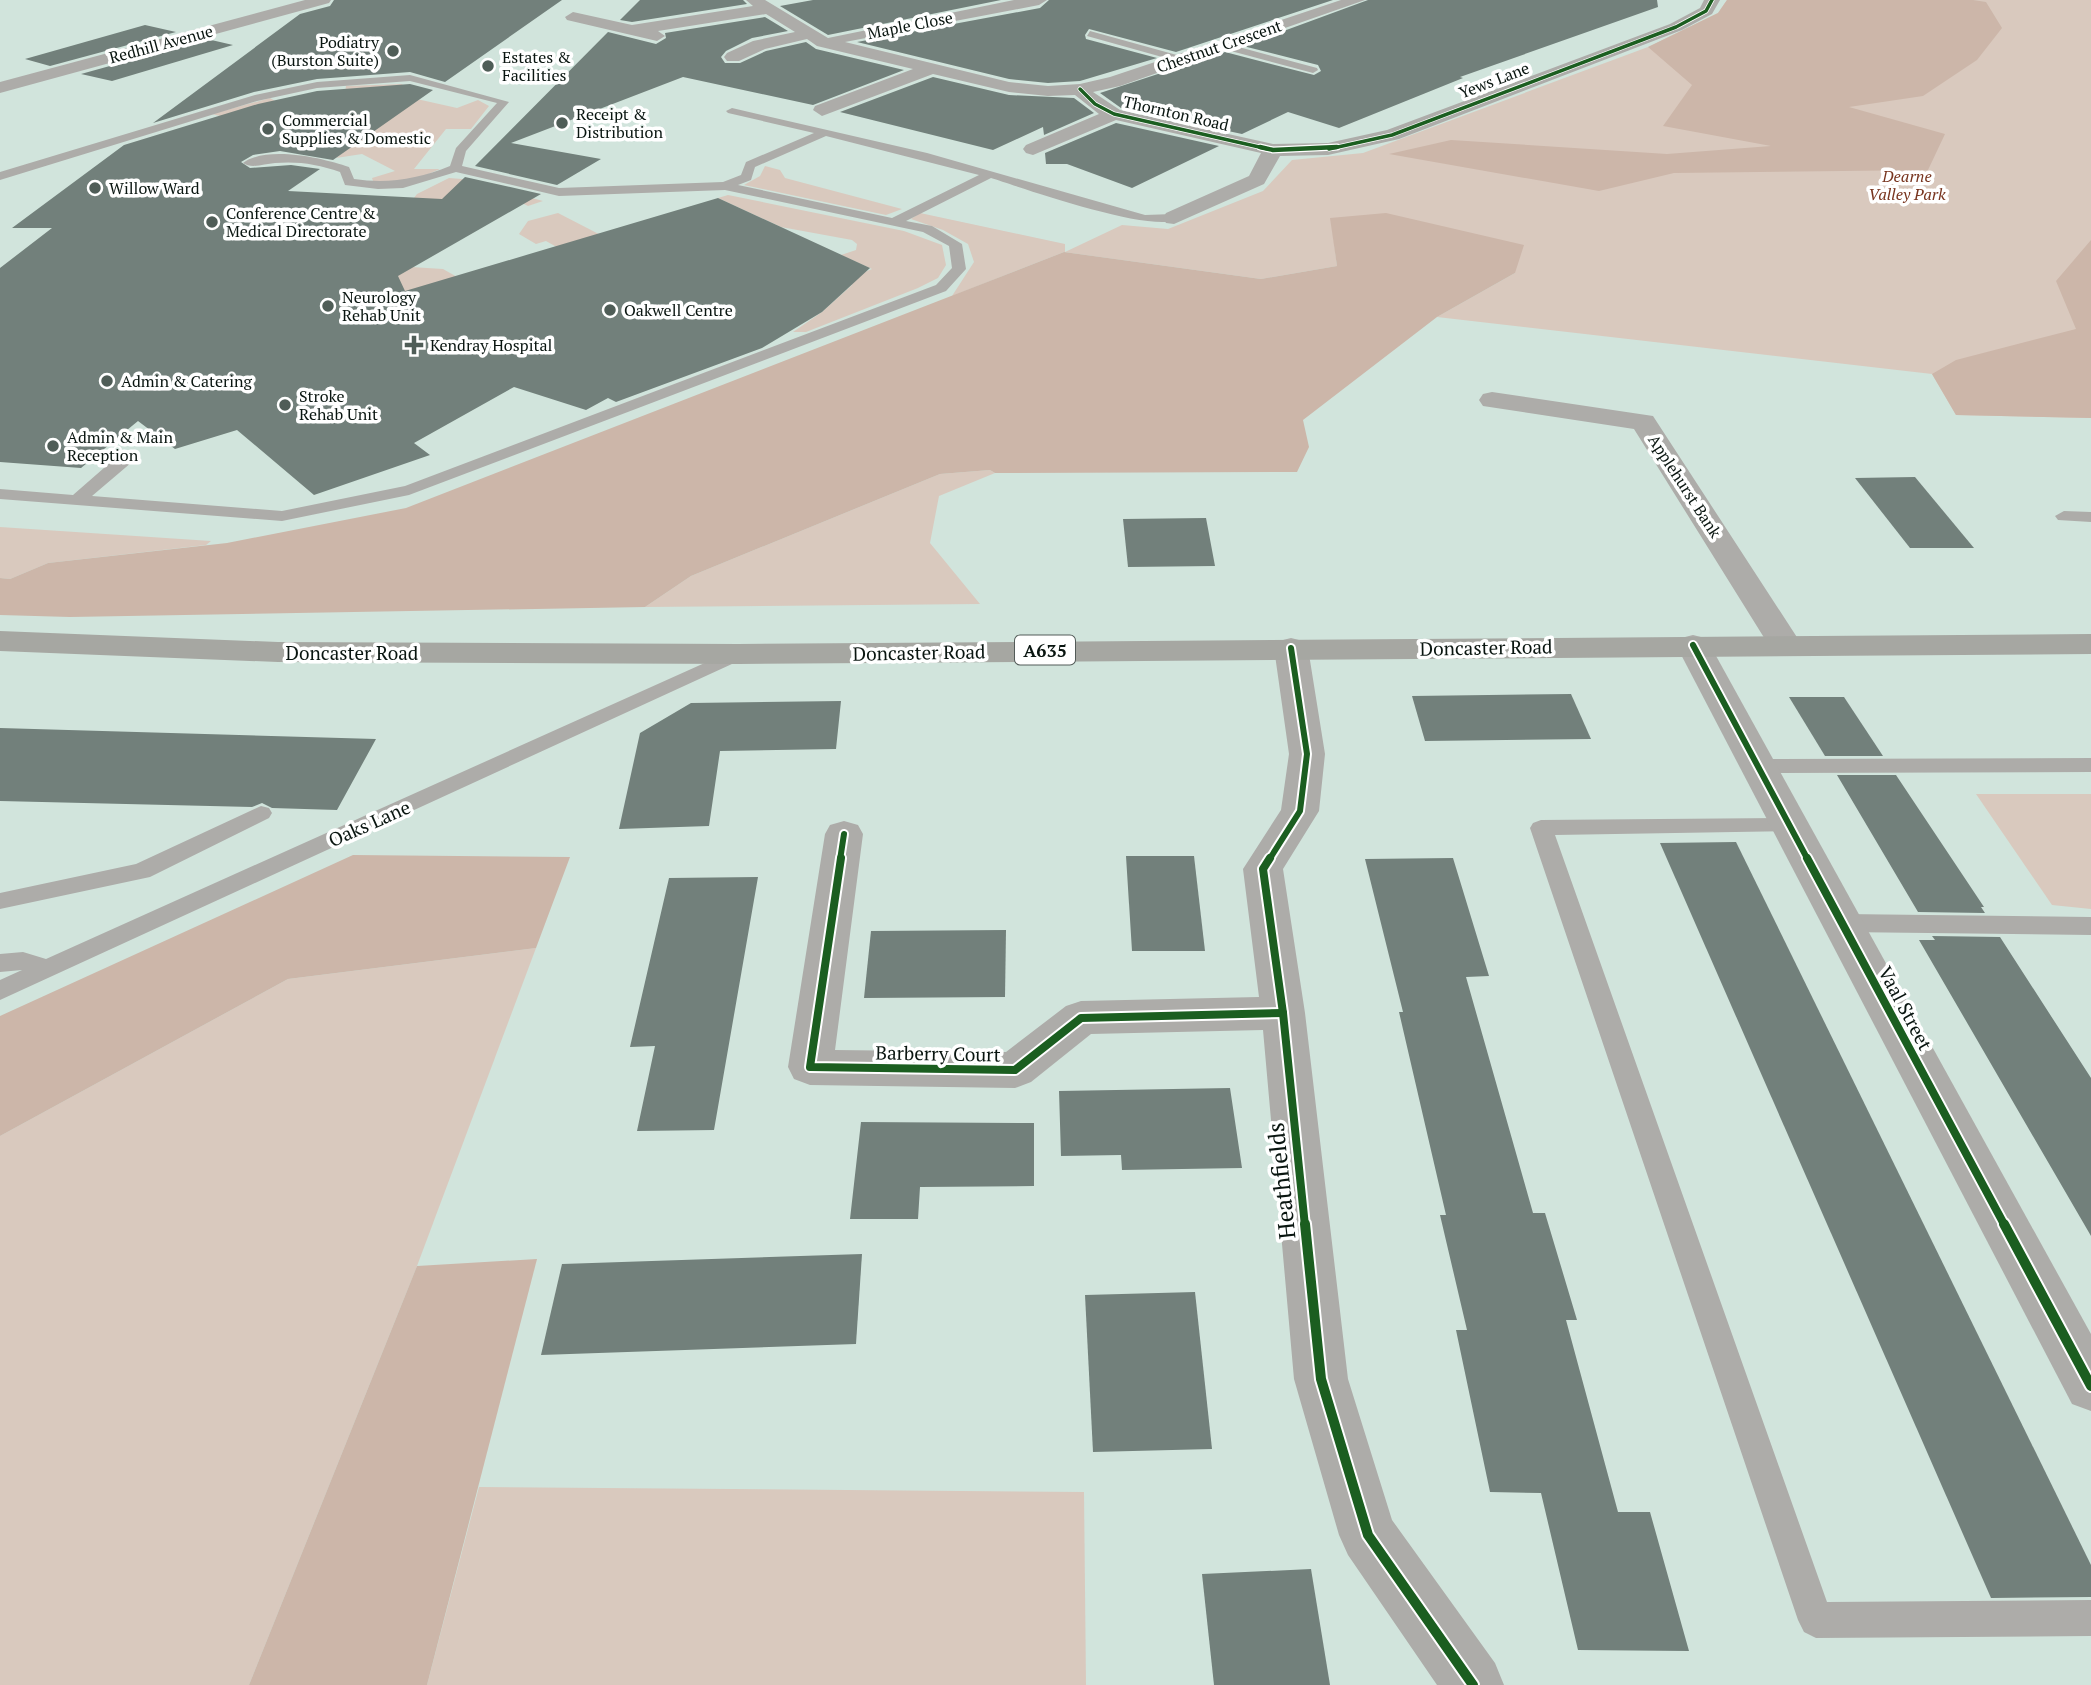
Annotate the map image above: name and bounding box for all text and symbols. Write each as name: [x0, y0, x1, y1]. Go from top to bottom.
street label: Maple Close: [865, 6, 955, 44]
street label: Chestnut Crescent: [1153, 14, 1285, 78]
street label: Redhill Avenue: [107, 20, 215, 68]
place label: Podiatry (Burston Suite): [271, 31, 380, 71]
marker: Podiatry (Burston Suite): [385, 43, 401, 59]
place label: Estates & Facilities: [502, 46, 571, 86]
street label: Yews Lane: [1456, 57, 1532, 103]
marker: Estates & Facilities: [480, 58, 496, 74]
street label: Thornton Road: [1121, 90, 1231, 136]
place label: Receipt & Distribution: [576, 103, 663, 143]
place label: Commercial Supplies & Domestic: [282, 109, 431, 149]
marker: Receipt & Distribution: [554, 115, 570, 131]
marker: Commercial Supplies & Domestic: [260, 121, 276, 137]
park label: Dearne Valley Park: [1868, 165, 1946, 205]
place label: Willow Ward: [109, 177, 200, 199]
marker: Willow Ward: [87, 180, 103, 196]
place label: Conference Centre & Medical Directorate: [226, 202, 376, 242]
marker: Conference Centre & Medical Directorate: [204, 214, 220, 230]
place label: Neurology Rehab Unit: [342, 286, 421, 326]
marker: Neurology Rehab Unit: [320, 298, 336, 314]
place label: Oakwell Centre: [624, 299, 733, 321]
marker: Oakwell Centre: [602, 302, 618, 318]
place label: Kendray Hospital: [430, 334, 553, 356]
marker: Kendray Hospital: [404, 335, 424, 355]
place label: Admin & Catering: [121, 370, 252, 392]
marker: Admin & Catering: [99, 373, 115, 389]
place label: Stroke Rehab Unit: [299, 385, 378, 425]
marker: Stroke Rehab Unit: [277, 397, 293, 413]
place label: Admin & Main Reception: [67, 426, 173, 466]
street label: Applehurst Bank: [1643, 430, 1727, 543]
marker: Admin & Main Reception: [45, 438, 61, 454]
street label: Doncaster Road: [1419, 633, 1553, 661]
road number: A635: [1015, 636, 1075, 664]
street label: Doncaster Road: [852, 638, 986, 666]
street label: Doncaster Road: [286, 640, 419, 665]
street label: Oaks Lane: [324, 794, 414, 852]
street label: Vaal Street: [1873, 962, 1939, 1054]
street label: Barberry Court: [875, 1039, 1001, 1067]
street label: Heathfields: [1259, 1121, 1303, 1241]

